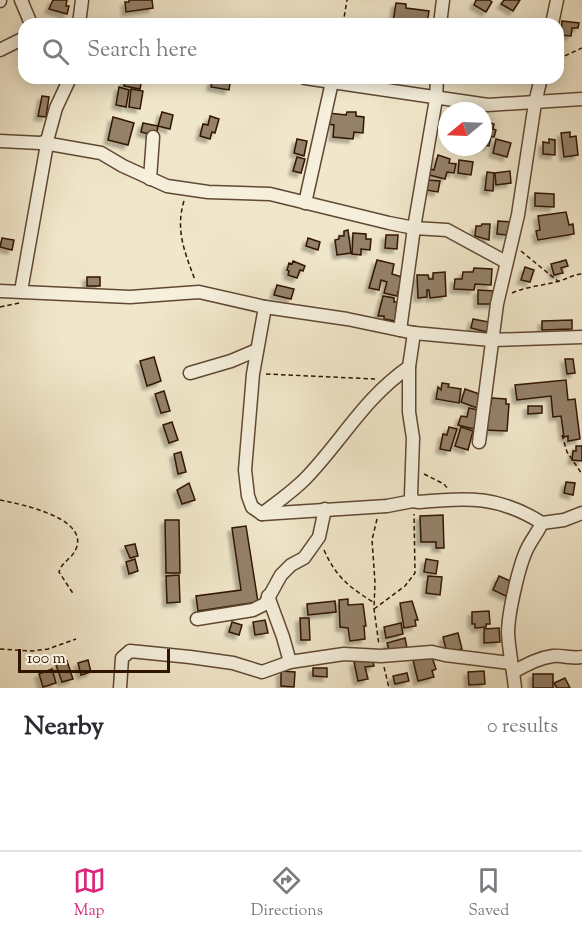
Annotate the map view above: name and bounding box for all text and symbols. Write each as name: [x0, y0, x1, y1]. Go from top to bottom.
search box: [18, 18, 564, 84]
icon: search: [39, 35, 72, 68]
text: Search here: [87, 35, 197, 67]
north arrow: [438, 102, 492, 156]
scale bar: [18, 646, 170, 674]
text: 100 m: [27, 648, 66, 671]
text: Nearby: [24, 709, 104, 746]
text: 0 results: [487, 713, 558, 742]
tab: Map: [73, 864, 106, 923]
tab: Directions: [251, 864, 323, 923]
tab: Saved: [468, 864, 509, 923]

